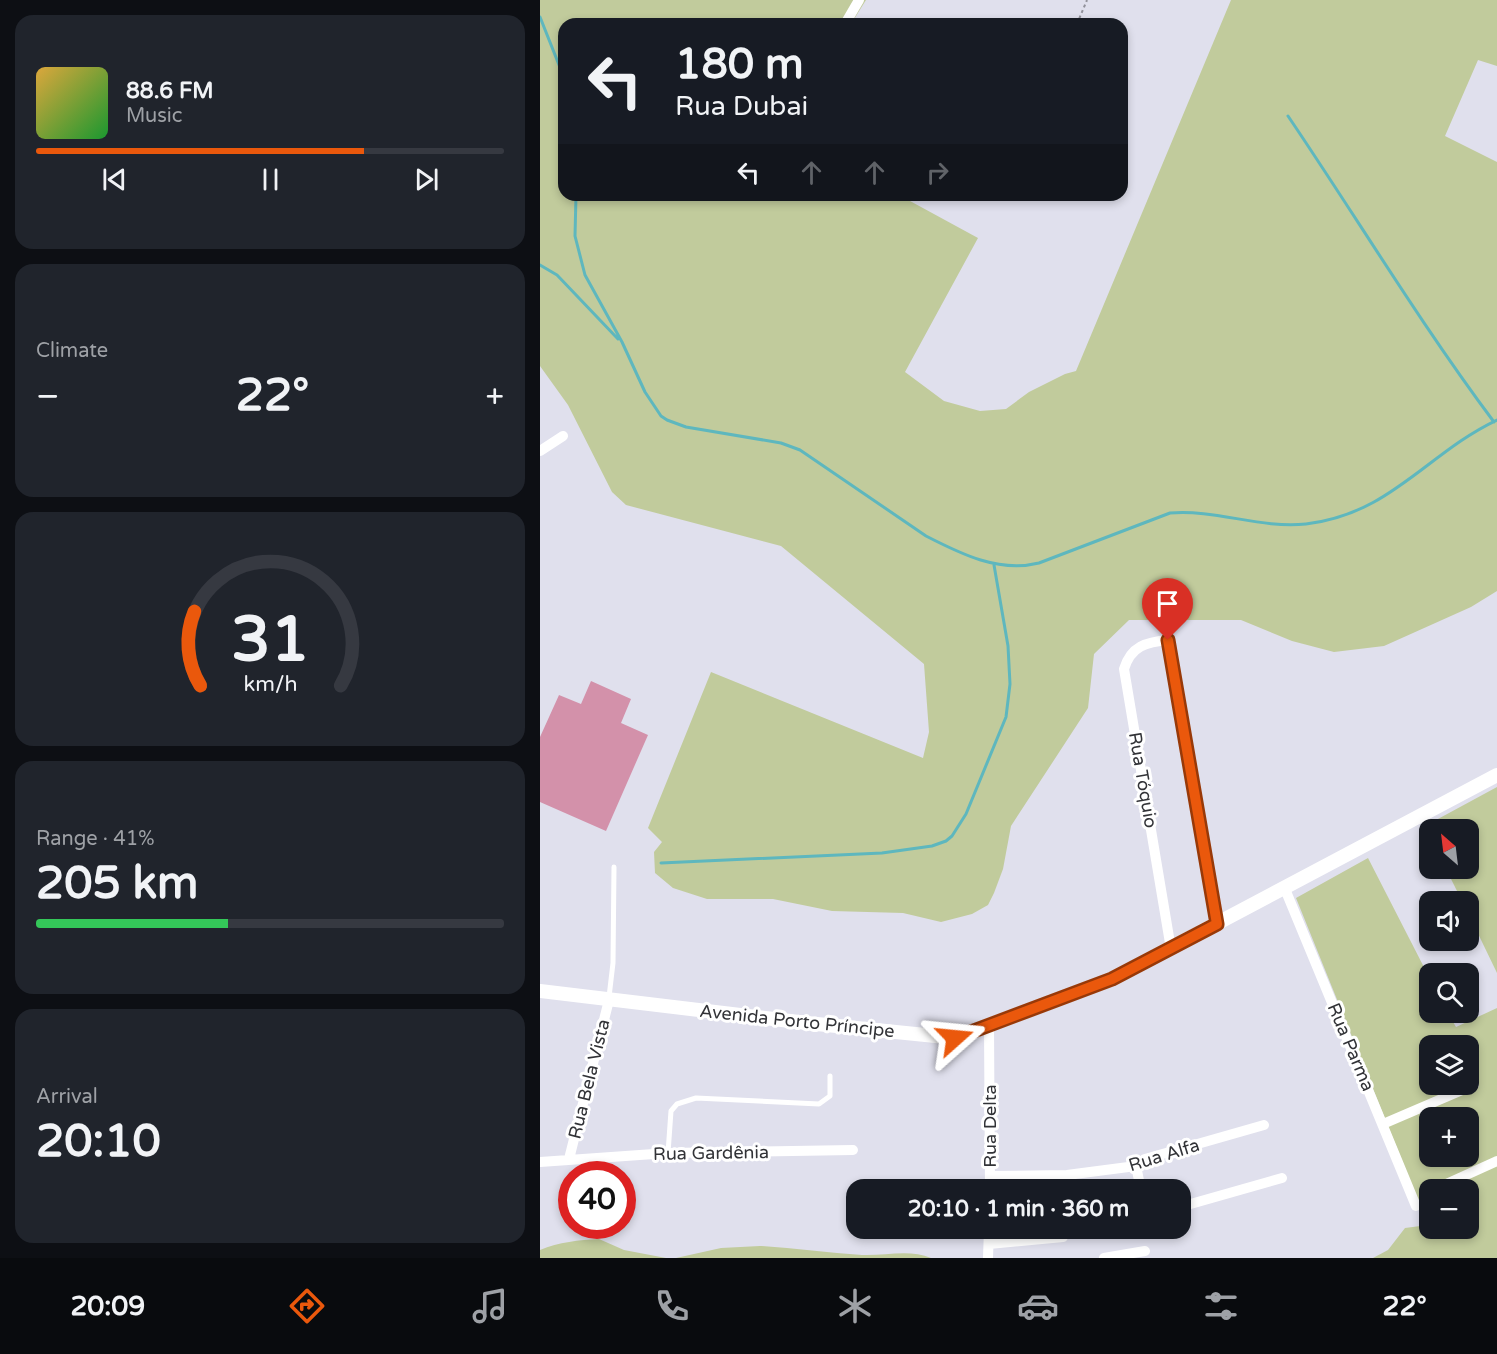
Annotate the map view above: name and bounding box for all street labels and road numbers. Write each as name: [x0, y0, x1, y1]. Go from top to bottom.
street label: Rua Tóquio: [1124, 730, 1162, 830]
street label: Avenida Porto Príncipe: [698, 1000, 896, 1042]
street label: Rua Parma: [1323, 1000, 1379, 1094]
street label: Rua Bela Vista: [563, 1017, 615, 1141]
street label: Rua Delta: [979, 1084, 1001, 1168]
street label: Rua Alfa: [1126, 1134, 1202, 1176]
street label: Rua Gardênia: [653, 1141, 769, 1165]

